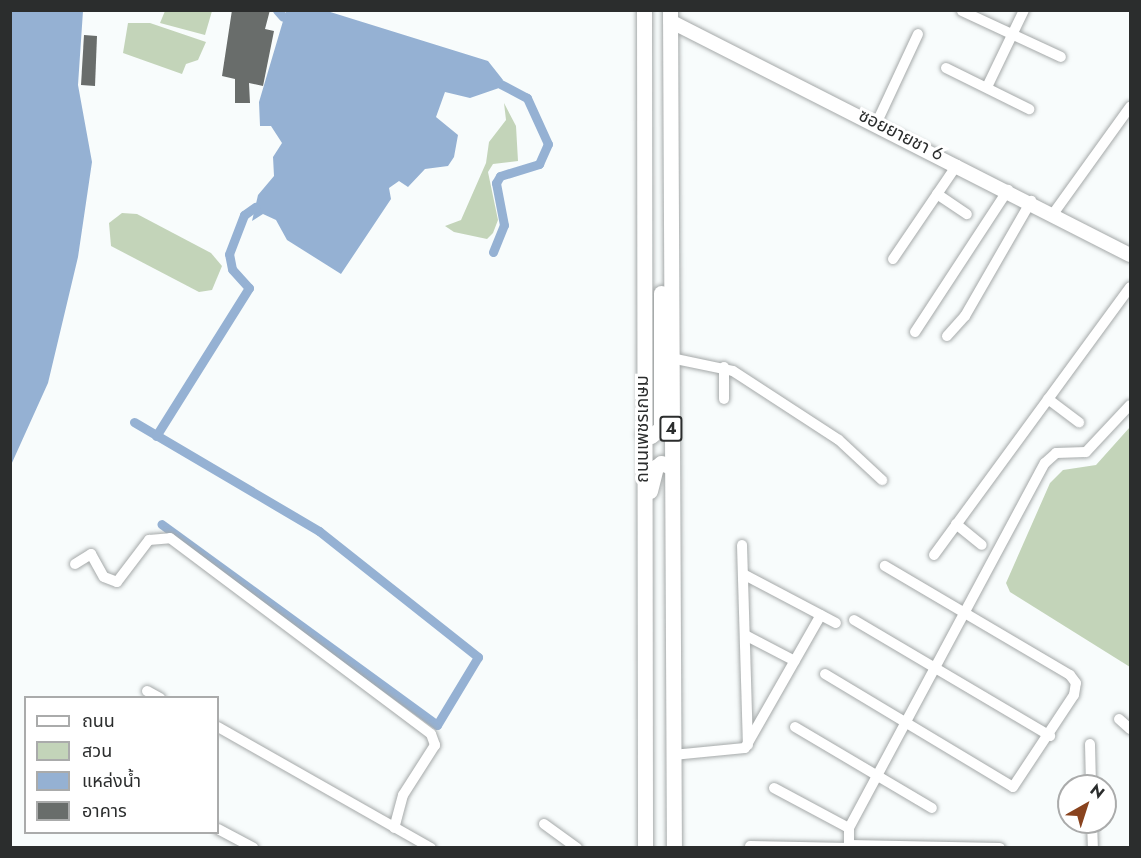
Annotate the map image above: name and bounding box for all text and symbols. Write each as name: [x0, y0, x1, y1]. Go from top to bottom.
street label: ซอยยายชา 6: [855, 104, 947, 166]
street label: ถนนเพชรเกษม: [631, 375, 653, 483]
road number: 4: [659, 416, 683, 442]
legend: [24, 696, 219, 834]
text: ถนน: [82, 708, 115, 734]
text: สวน: [82, 738, 112, 764]
text: แหล่งน้ำ: [82, 768, 141, 794]
north arrow: [1057, 774, 1117, 834]
text: N: [1085, 778, 1110, 804]
text: อาคาร: [82, 798, 127, 824]

